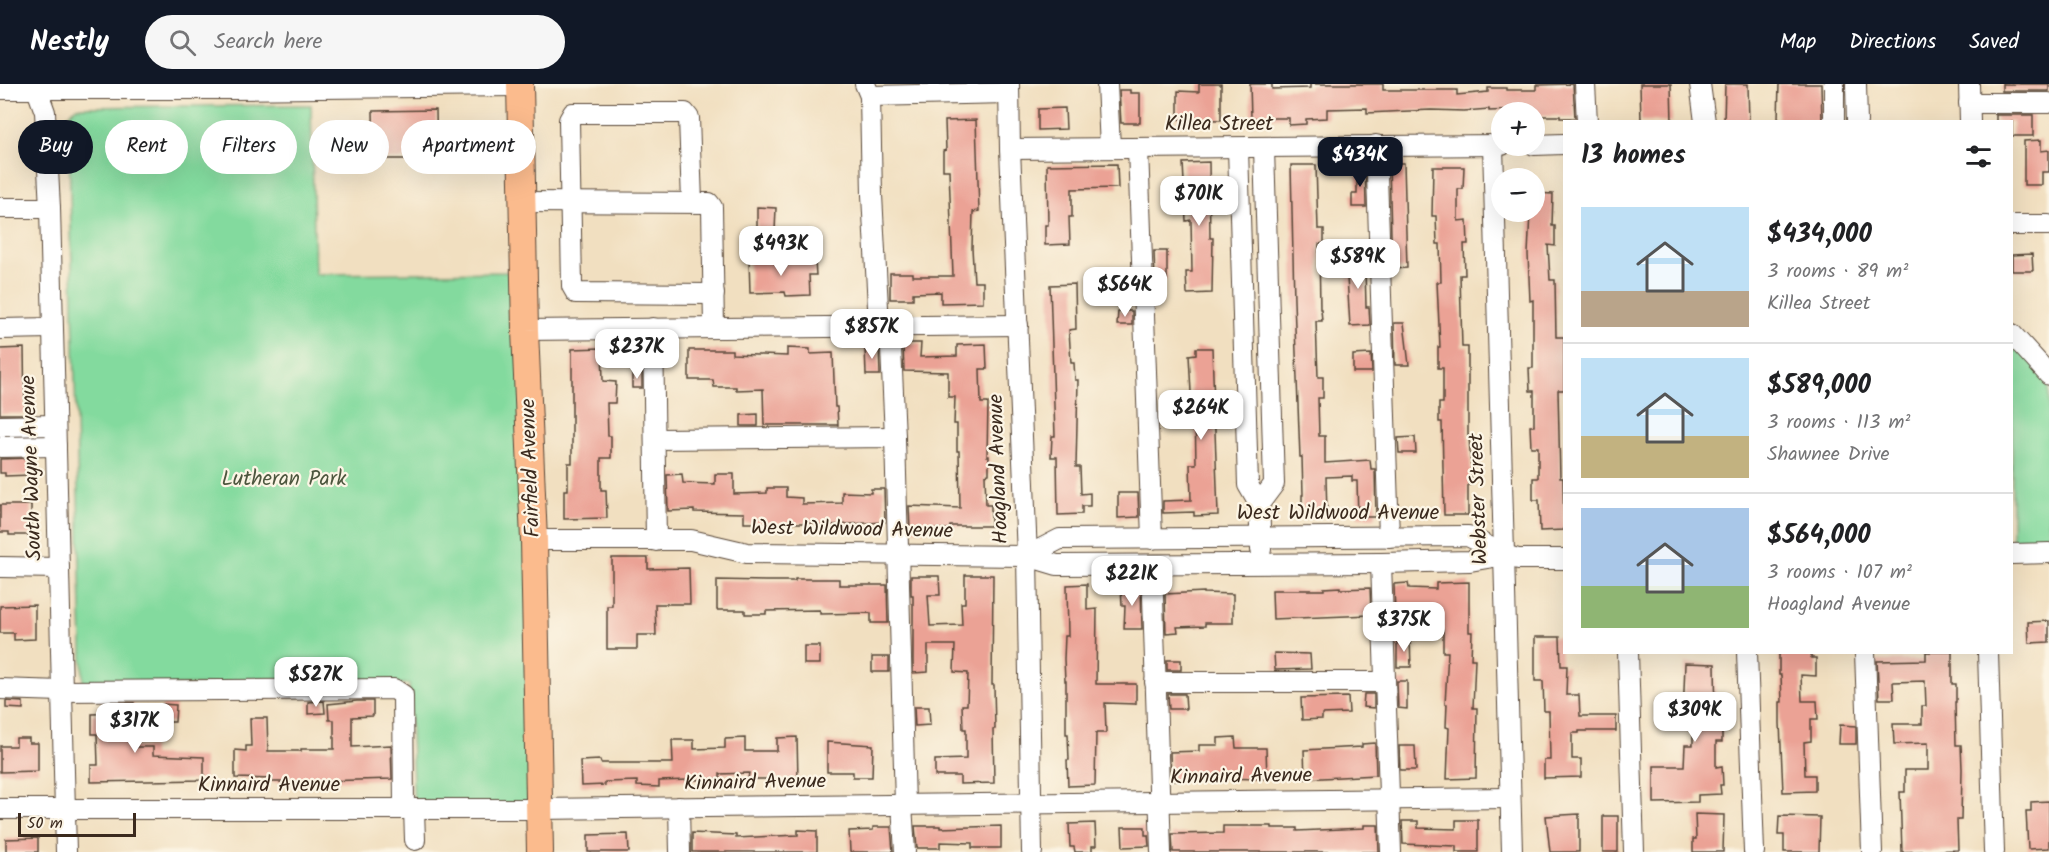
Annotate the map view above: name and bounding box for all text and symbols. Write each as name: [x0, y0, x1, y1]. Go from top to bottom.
search box: [145, 15, 565, 69]
text: Nestly: [30, 20, 109, 65]
text: Search here: [214, 25, 323, 60]
icon: search: [166, 26, 199, 59]
text: Map: [1780, 26, 1816, 59]
text: Directions: [1849, 26, 1936, 59]
text: Saved: [1969, 26, 2019, 59]
map controls: [1491, 102, 1545, 222]
button: +: [1491, 102, 1545, 156]
street label: Killea Street: [1165, 108, 1274, 141]
chip: Buy: [18, 120, 93, 174]
chip: Rent: [105, 120, 188, 174]
chip: Filters: [200, 120, 297, 174]
chip: New: [309, 120, 389, 174]
chip: Apartment: [401, 120, 536, 174]
text: 13 homes: [1581, 135, 1686, 177]
pin: $434K: [1318, 137, 1402, 188]
text: $434K: [1332, 140, 1388, 172]
icon: filters: [1962, 140, 1995, 173]
button: −: [1491, 168, 1545, 222]
pin: $701K: [1157, 176, 1241, 227]
text: $701K: [1174, 179, 1224, 211]
text: $434,000: [1767, 214, 1872, 256]
pin: $493K: [739, 226, 823, 277]
text: $493K: [753, 229, 809, 261]
icon: home: [1629, 231, 1701, 303]
pin: $589K: [1316, 239, 1400, 290]
text: $589K: [1330, 242, 1386, 274]
text: 3 rooms · 89 m²: [1767, 256, 1908, 288]
pin: $564K: [1083, 267, 1167, 318]
text: $564K: [1097, 270, 1153, 302]
text: Killea Street: [1767, 288, 1871, 320]
pin: $857K: [830, 309, 914, 360]
text: $857K: [844, 312, 900, 344]
pin: $237K: [595, 329, 679, 380]
text: $237K: [609, 332, 665, 364]
text: $589,000: [1767, 365, 1871, 407]
street label: South Wayne Avenue: [12, 374, 52, 561]
icon: home: [1629, 382, 1701, 454]
pin: $264K: [1159, 390, 1243, 441]
street label: Hoagland Avenue: [980, 393, 1018, 545]
text: $264K: [1172, 393, 1230, 425]
street label: Fairfield Avenue: [512, 397, 550, 538]
text: 3 rooms · 113 m²: [1767, 407, 1910, 439]
street label: Webster Street: [1460, 432, 1498, 566]
text: Shawnee Drive: [1767, 439, 1890, 471]
park label: Lutheran Park: [222, 463, 347, 496]
street label: West Wildwood Avenue: [1237, 497, 1440, 530]
street label: West Wildwood Avenue: [751, 512, 954, 548]
text: $564,000: [1767, 515, 1871, 557]
icon: home: [1629, 532, 1701, 604]
pin: $221K: [1090, 556, 1174, 607]
text: 3 rooms · 107 m²: [1767, 557, 1912, 589]
text: $221K: [1105, 559, 1159, 591]
text: Hoagland Avenue: [1767, 589, 1910, 621]
pin: $375K: [1362, 602, 1446, 653]
text: $375K: [1377, 605, 1431, 637]
pin: $527K: [274, 657, 358, 708]
text: $527K: [288, 660, 344, 692]
pin: $309K: [1653, 692, 1737, 743]
text: $309K: [1667, 695, 1723, 727]
pin: $317K: [93, 703, 177, 754]
text: $317K: [110, 706, 160, 738]
street label: Kinnaird Avenue: [1170, 759, 1313, 795]
street label: Kinnaird Avenue: [684, 765, 827, 801]
street label: Kinnaird Avenue: [198, 769, 341, 802]
scale bar: [18, 810, 136, 838]
text: 50 m: [27, 811, 63, 836]

